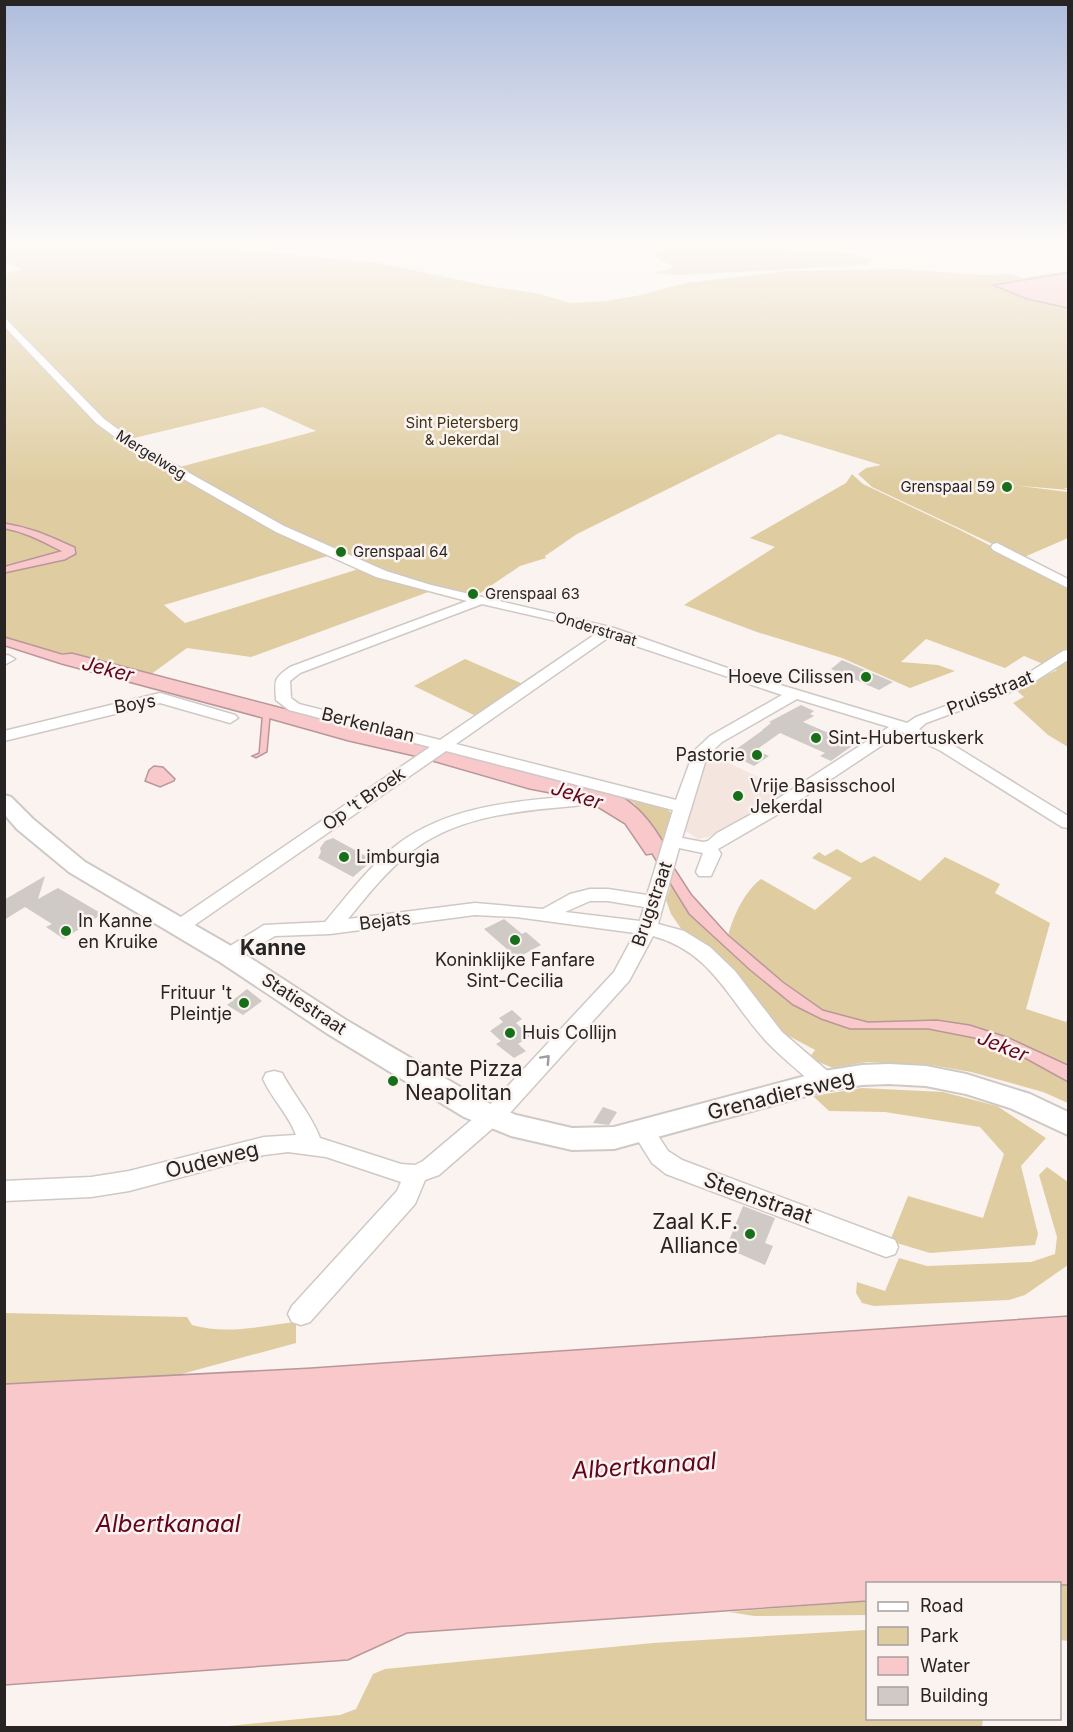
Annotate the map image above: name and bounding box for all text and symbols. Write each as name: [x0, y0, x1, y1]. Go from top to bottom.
park label: Sint Pietersberg & Jekerdal: [406, 413, 518, 449]
street label: Mergelweg: [113, 426, 190, 484]
place label: Grenspaal 59: [900, 477, 995, 496]
marker: Grenspaal 59: [1000, 480, 1014, 494]
place label: Grenspaal 64: [353, 542, 448, 561]
marker: Grenspaal 64: [334, 545, 348, 559]
place label: Grenspaal 63: [485, 584, 580, 603]
marker: Grenspaal 63: [466, 587, 480, 601]
street label: Onderstraat: [553, 607, 639, 650]
water label: Jeker: [80, 651, 137, 688]
place label: Hoeve Cilissen: [728, 666, 854, 687]
street label: Pruisstraat: [944, 666, 1036, 719]
marker: Hoeve Cilissen: [859, 670, 873, 684]
street label: Boys: [112, 690, 157, 717]
street label: Berkenlaan: [319, 703, 417, 746]
place label: Sint-Hubertuskerk: [828, 727, 984, 748]
marker: Sint-Hubertuskerk: [809, 731, 823, 745]
place label: Pastorie: [675, 744, 745, 765]
marker: Pastorie: [750, 748, 764, 762]
street label: Op 't Broek: [319, 763, 409, 835]
water label: Jeker: [548, 775, 606, 815]
place label: Vrije Basisschool Jekerdal: [750, 775, 895, 817]
marker: Vrije Basisschool Jekerdal: [731, 789, 745, 803]
place label: Limburgia: [356, 846, 440, 867]
marker: Limburgia: [337, 850, 351, 864]
street label: Brugstraat: [627, 858, 676, 949]
street label: Bejats: [358, 907, 412, 934]
place label: In Kanne en Kruike: [78, 910, 158, 952]
marker: In Kanne en Kruike: [59, 924, 73, 938]
marker: Koninklijke Fanfare Sint-Cecilia: [508, 933, 522, 947]
district label: Kanne: [240, 935, 306, 960]
place label: Koninklijke Fanfare Sint-Cecilia: [435, 949, 595, 991]
street label: Statiestraat: [258, 968, 351, 1039]
place label: Frituur 't Pleintje: [160, 982, 232, 1024]
marker: Frituur 't Pleintje: [237, 996, 251, 1010]
place label: Huis Collijn: [522, 1022, 617, 1043]
water label: Jeker: [974, 1025, 1032, 1067]
marker: Huis Collijn: [503, 1026, 517, 1040]
place label: Dante Pizza Neapolitan: [405, 1056, 523, 1105]
one-way arrow: [539, 1056, 550, 1066]
street label: Grenadiersweg: [705, 1064, 857, 1125]
marker: Dante Pizza Neapolitan: [386, 1074, 400, 1088]
street label: Oudeweg: [163, 1136, 261, 1183]
street label: Steenstraat: [701, 1166, 816, 1229]
place label: Zaal K.F. Alliance: [652, 1209, 738, 1258]
marker: Zaal K.F. Alliance: [743, 1227, 757, 1241]
water label: Albertkanaal: [570, 1446, 718, 1485]
water label: Albertkanaal: [94, 1509, 241, 1538]
legend: [866, 1582, 1061, 1720]
text: Road: [920, 1595, 963, 1616]
text: Park: [920, 1625, 959, 1646]
text: Water: [920, 1655, 970, 1676]
text: Building: [920, 1685, 988, 1706]

